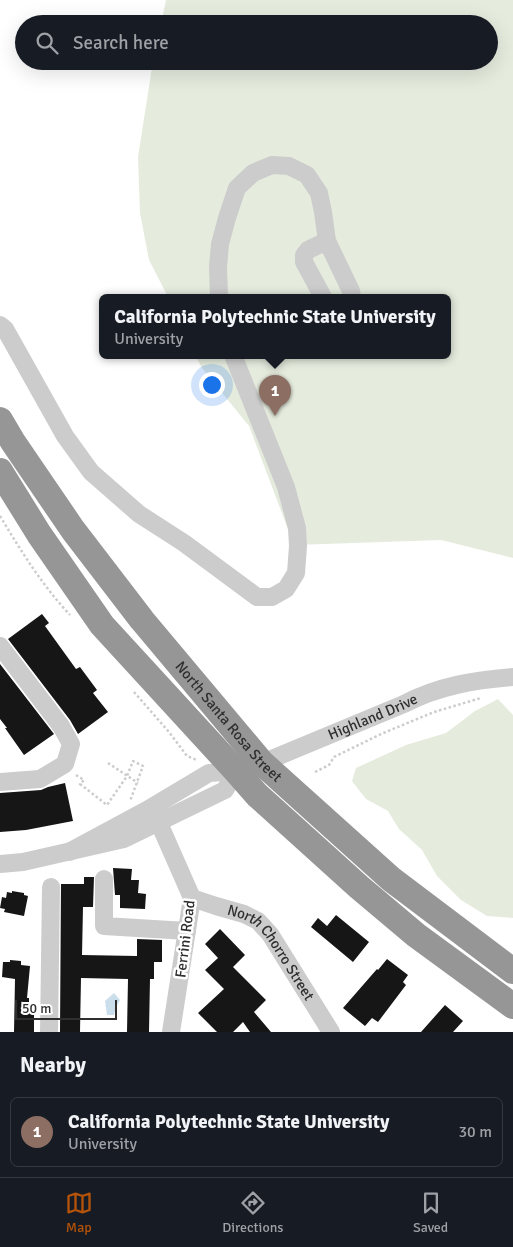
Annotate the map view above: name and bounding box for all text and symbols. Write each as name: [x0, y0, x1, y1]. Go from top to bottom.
search box: [15, 15, 498, 70]
icon: search: [33, 29, 61, 57]
text: Search here: [73, 31, 169, 55]
popup: [99, 294, 451, 359]
text: California Polytechnic State University: [114, 305, 436, 329]
text: University: [114, 329, 183, 349]
your location: [199, 372, 225, 398]
pin: 1: [259, 375, 291, 416]
street label: North Santa Rosa Street: [171, 657, 286, 786]
street label: Highland Drive: [325, 690, 420, 744]
street label: Ferrini Road: [171, 899, 199, 979]
street label: North Chorro Street: [225, 901, 318, 1004]
scale bar: [15, 997, 118, 1020]
text: 50 m: [22, 1000, 51, 1017]
text: Nearby: [20, 1052, 86, 1078]
text: California Polytechnic State University: [68, 1110, 390, 1134]
text: 1: [33, 1122, 41, 1142]
text: 30 m: [458, 1122, 492, 1142]
text: University: [68, 1134, 137, 1154]
tab: Map: [65, 1189, 93, 1236]
tab: Directions: [222, 1189, 283, 1236]
tab: Saved: [413, 1189, 448, 1236]

